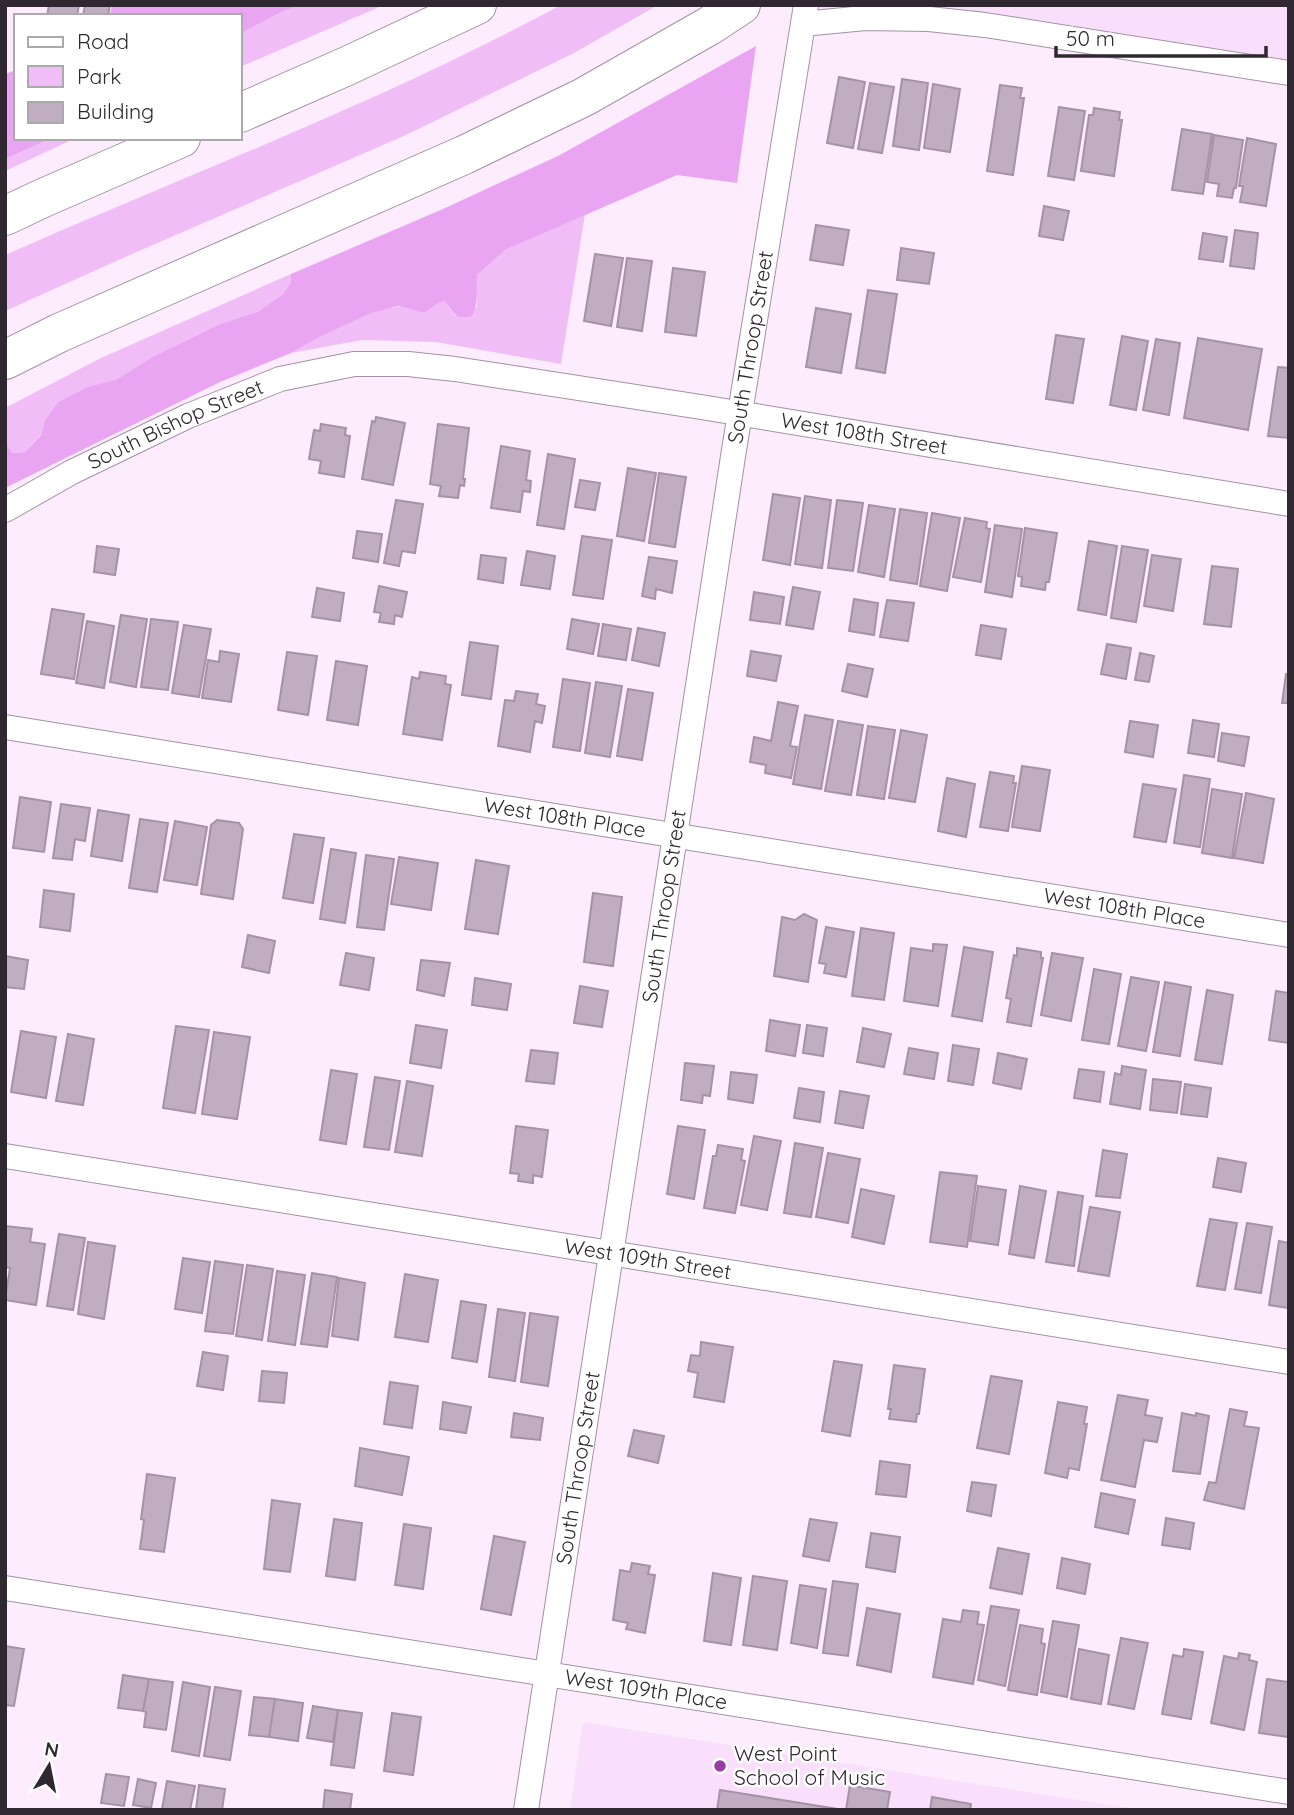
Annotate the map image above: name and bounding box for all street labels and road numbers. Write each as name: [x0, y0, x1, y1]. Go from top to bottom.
street label: South Throop Street: [721, 249, 778, 445]
street label: South Bishop Street: [83, 373, 267, 475]
street label: West 108th Street: [779, 406, 949, 459]
street label: West 108th Place: [482, 791, 648, 843]
street label: South Throop Street: [636, 808, 691, 1005]
street label: West 108th Place: [1042, 881, 1208, 933]
street label: West 109th Street: [563, 1232, 733, 1284]
street label: South Throop Street: [550, 1370, 605, 1566]
street label: West 109th Place: [563, 1663, 729, 1715]

